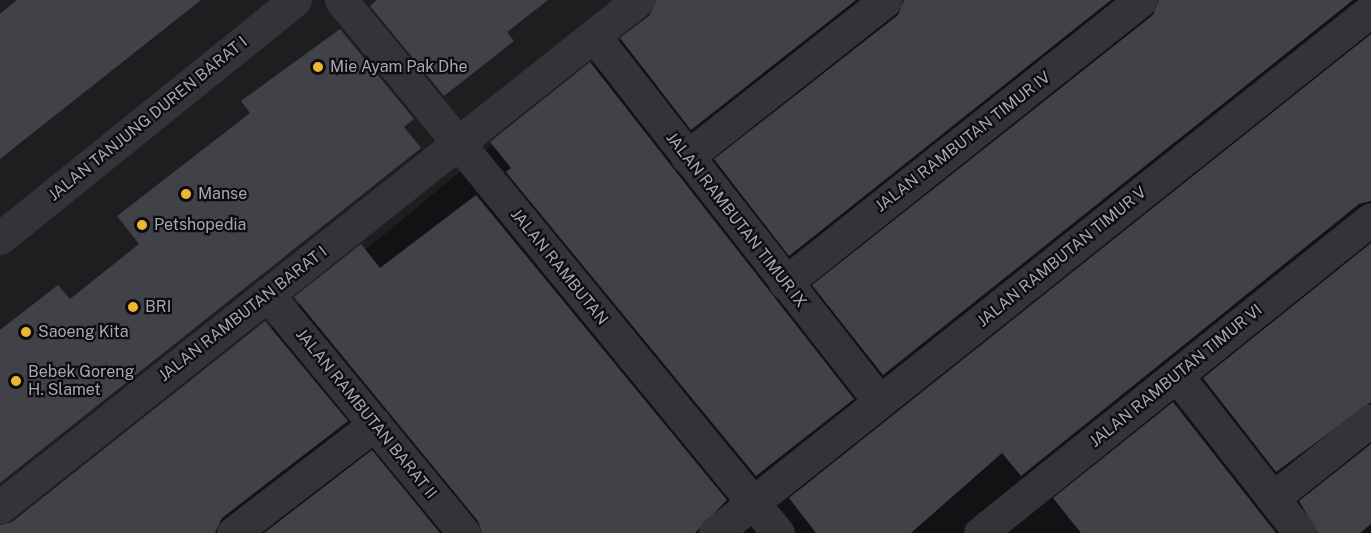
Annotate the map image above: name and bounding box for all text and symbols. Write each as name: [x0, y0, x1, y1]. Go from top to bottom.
street label: JALAN TANJUNG DUREN BARAT I: [45, 33, 251, 205]
place label: Mie Ayam Pak Dhe: [330, 57, 468, 77]
marker: Mie Ayam Pak Dhe: [311, 60, 325, 74]
street label: JALAN RAMBUTAN TIMUR IV: [872, 68, 1054, 216]
street label: JALAN RAMBUTAN TIMUR IX: [662, 129, 810, 311]
street label: JALAN RAMBUTAN TIMUR V: [973, 183, 1151, 331]
place label: Manse: [198, 184, 247, 204]
marker: Manse: [179, 187, 193, 201]
street label: JALAN RAMBUTAN: [506, 205, 612, 329]
place label: Petshopedia: [154, 215, 246, 235]
marker: Petshopedia: [135, 218, 149, 232]
street label: JALAN RAMBUTAN BARAT I: [155, 242, 331, 386]
place label: BRI: [145, 297, 171, 317]
marker: BRI: [126, 300, 140, 314]
street label: JALAN RAMBUTAN TIMUR VI: [1086, 300, 1266, 452]
place label: Saoeng Kita: [38, 322, 129, 342]
marker: Saoeng Kita: [19, 325, 33, 339]
street label: JALAN RAMBUTAN BARAT II: [292, 325, 440, 503]
place label: Bebek Goreng H. Slamet: [28, 362, 134, 400]
marker: Bebek Goreng H. Slamet: [9, 374, 23, 388]

